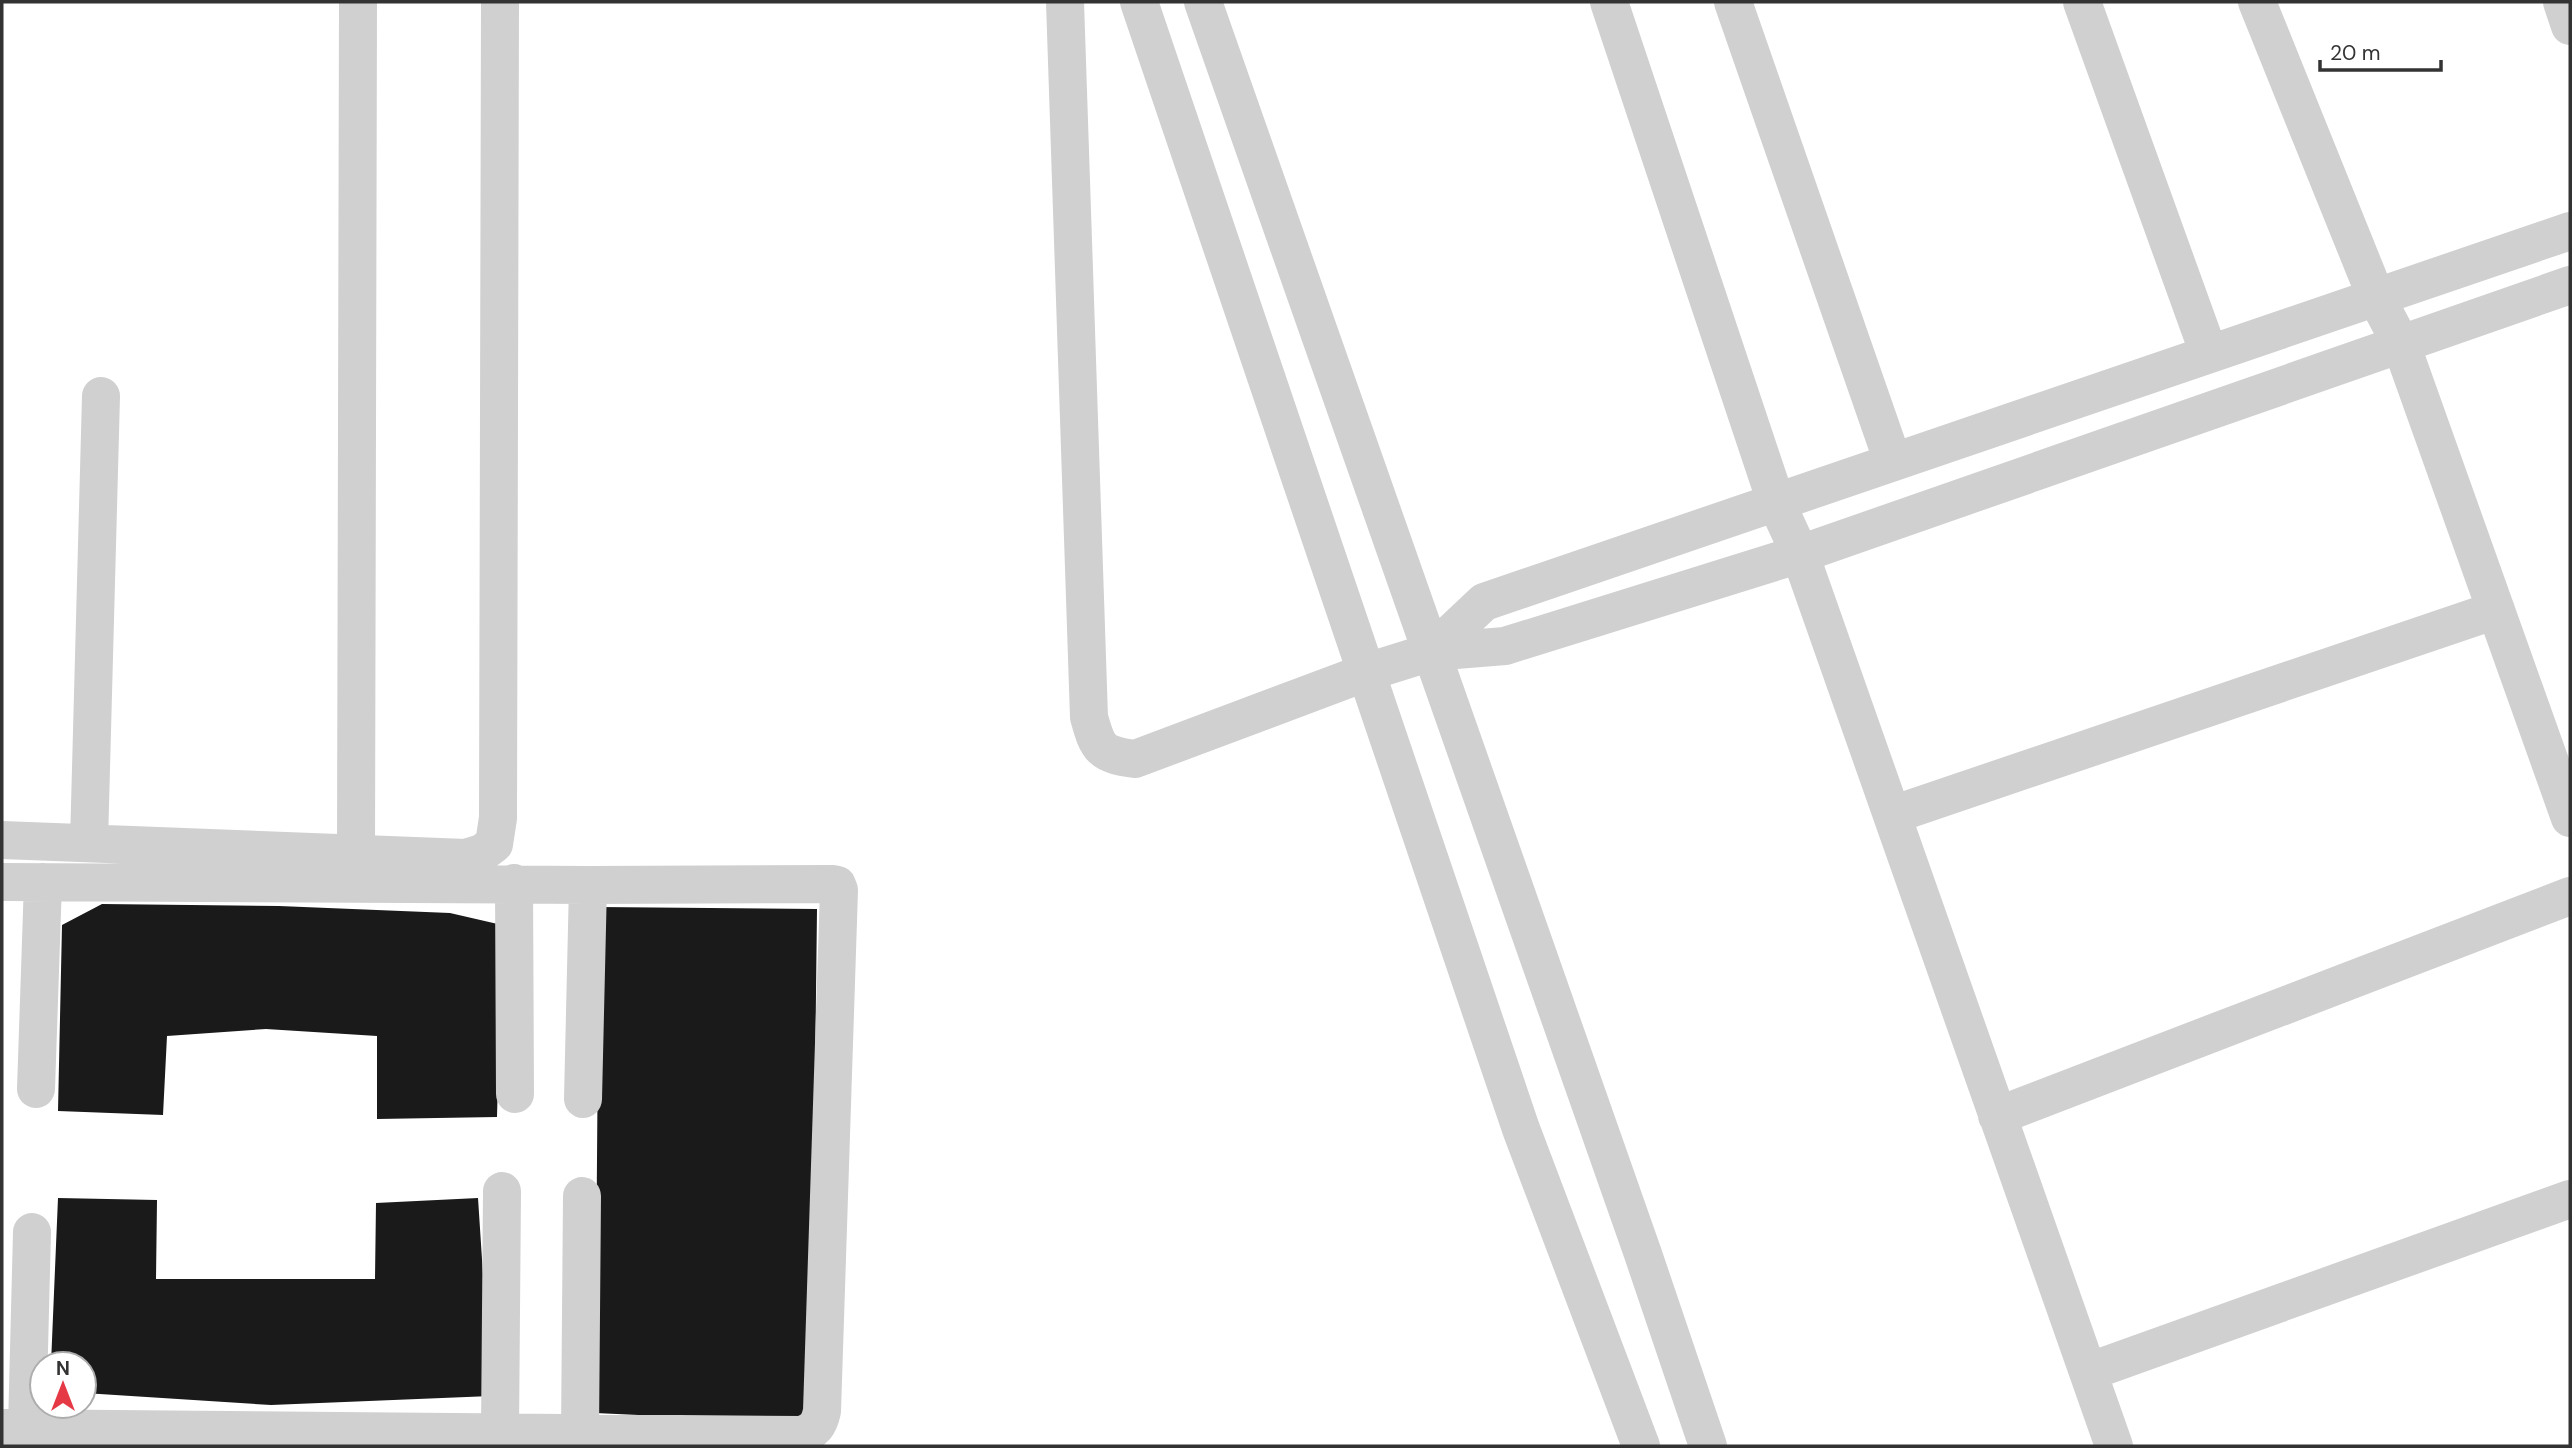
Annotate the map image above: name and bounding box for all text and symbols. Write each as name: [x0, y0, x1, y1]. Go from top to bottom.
scale bar: [2320, 28, 2441, 72]
text: 20 m: [2330, 39, 2381, 67]
north arrow: [28, 1350, 98, 1420]
text: N: [56, 1356, 70, 1381]

